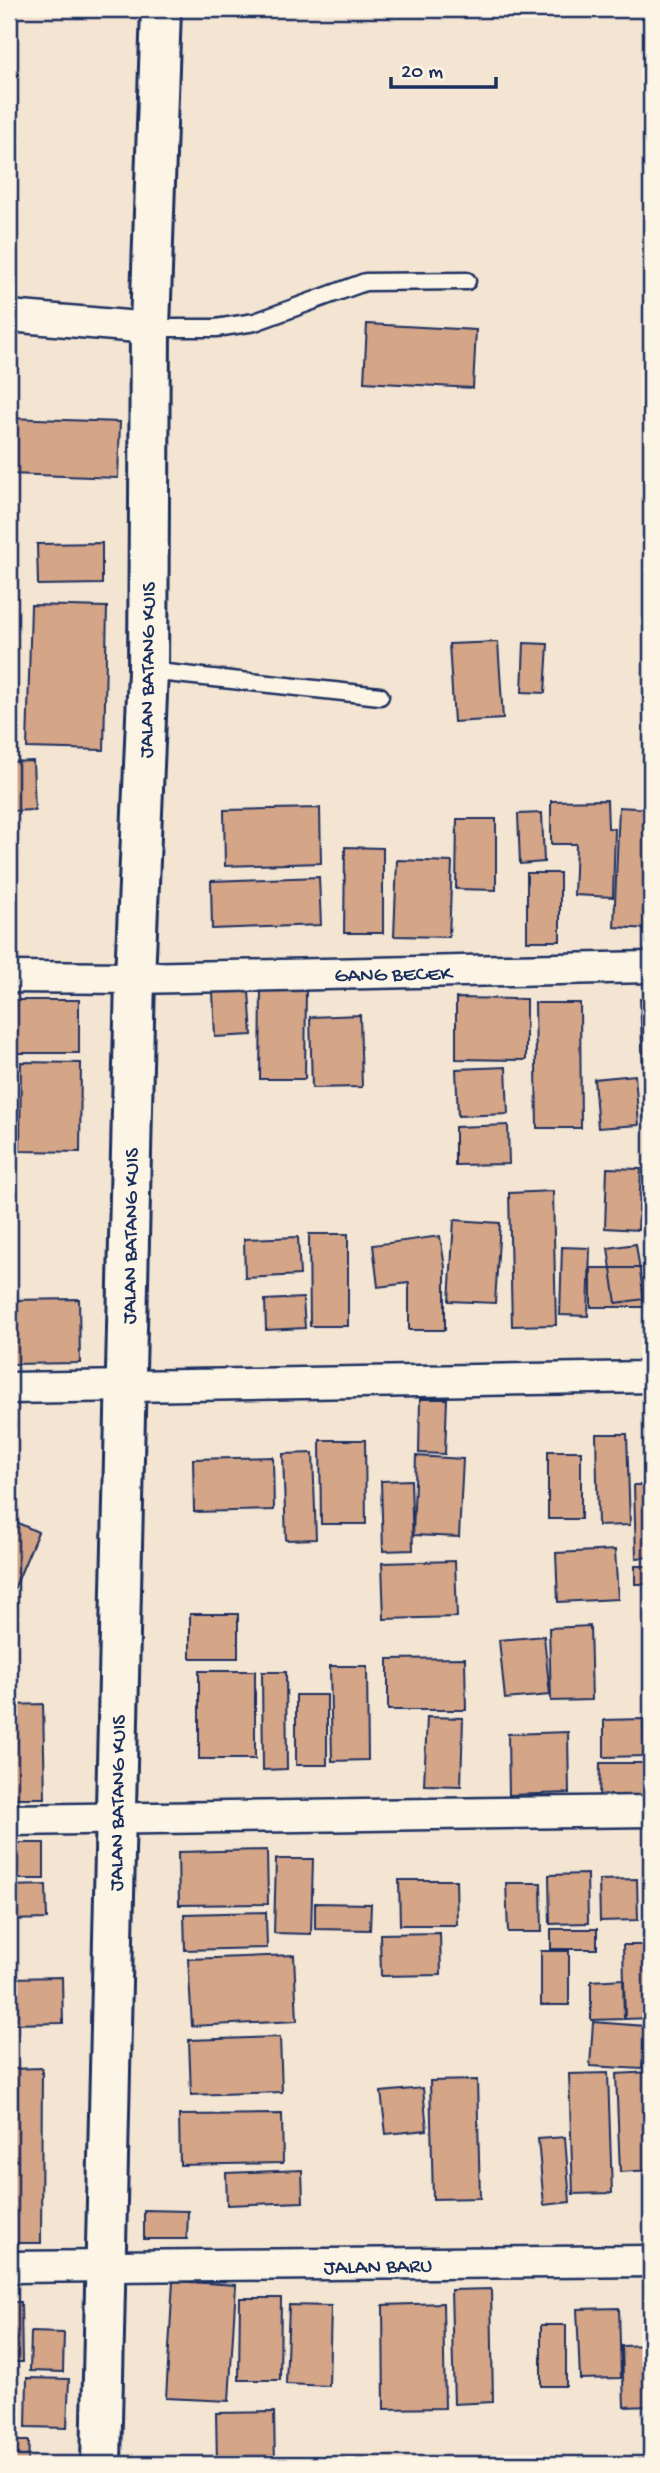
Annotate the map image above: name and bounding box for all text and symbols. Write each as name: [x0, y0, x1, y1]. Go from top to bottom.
scale bar: [391, 46, 496, 90]
text: 20 m: [401, 61, 443, 86]
street label: JALAN BATANG KUIS: [135, 581, 164, 758]
street label: GANG BECEK: [334, 963, 454, 990]
street label: JALAN BATANG KUIS: [118, 1147, 147, 1324]
street label: JALAN BATANG KUIS: [105, 1714, 134, 1891]
street label: JALAN BARU: [324, 2255, 433, 2282]

